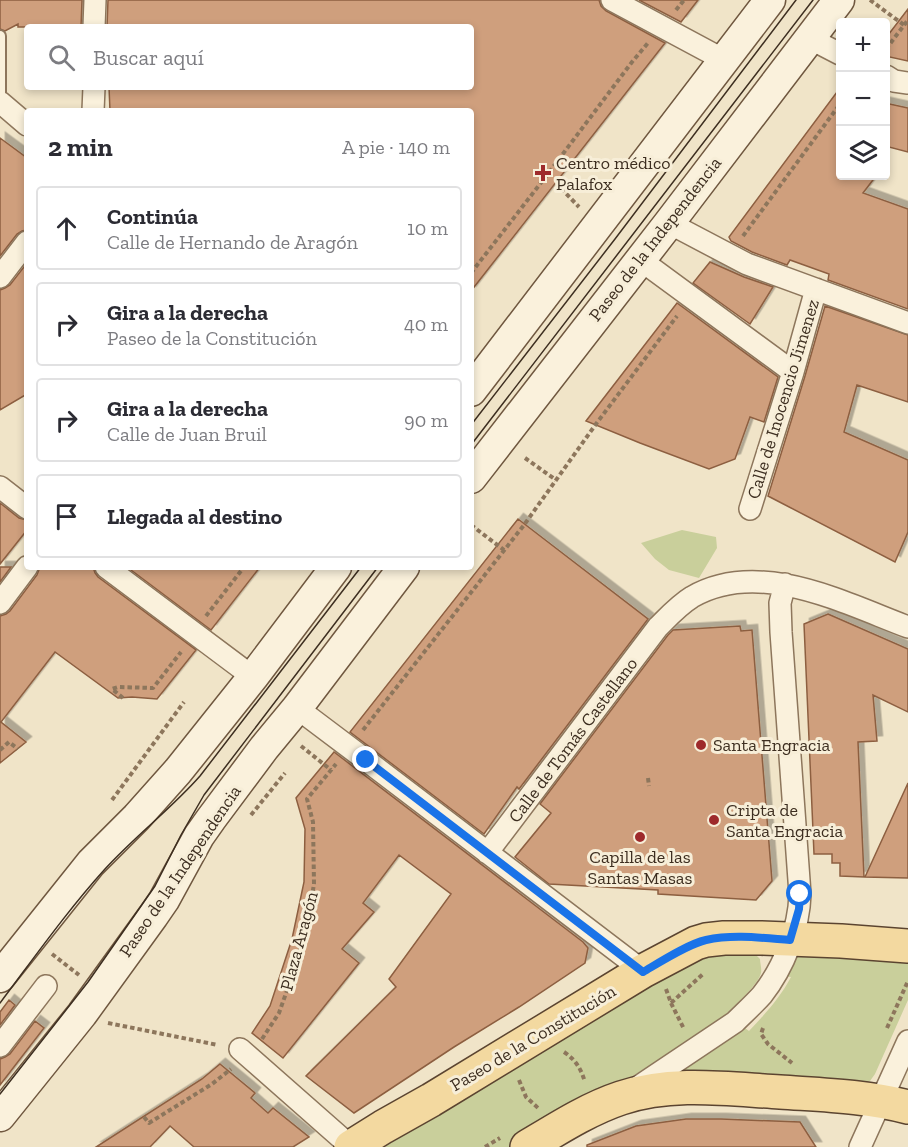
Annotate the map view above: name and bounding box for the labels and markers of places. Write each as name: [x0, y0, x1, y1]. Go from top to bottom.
place label: Centro médico Palafox: [556, 152, 670, 195]
marker: Centro médico Palafox: [534, 164, 552, 182]
place label: Santa Engracia: [713, 734, 830, 756]
marker: Santa Engracia: [694, 738, 708, 752]
place label: Cripta de Santa Engracia: [726, 799, 843, 842]
marker: Cripta de Santa Engracia: [707, 813, 721, 827]
marker: Capilla de las Santas Masas: [633, 830, 647, 844]
place label: Capilla de las Santas Masas: [588, 846, 693, 889]

